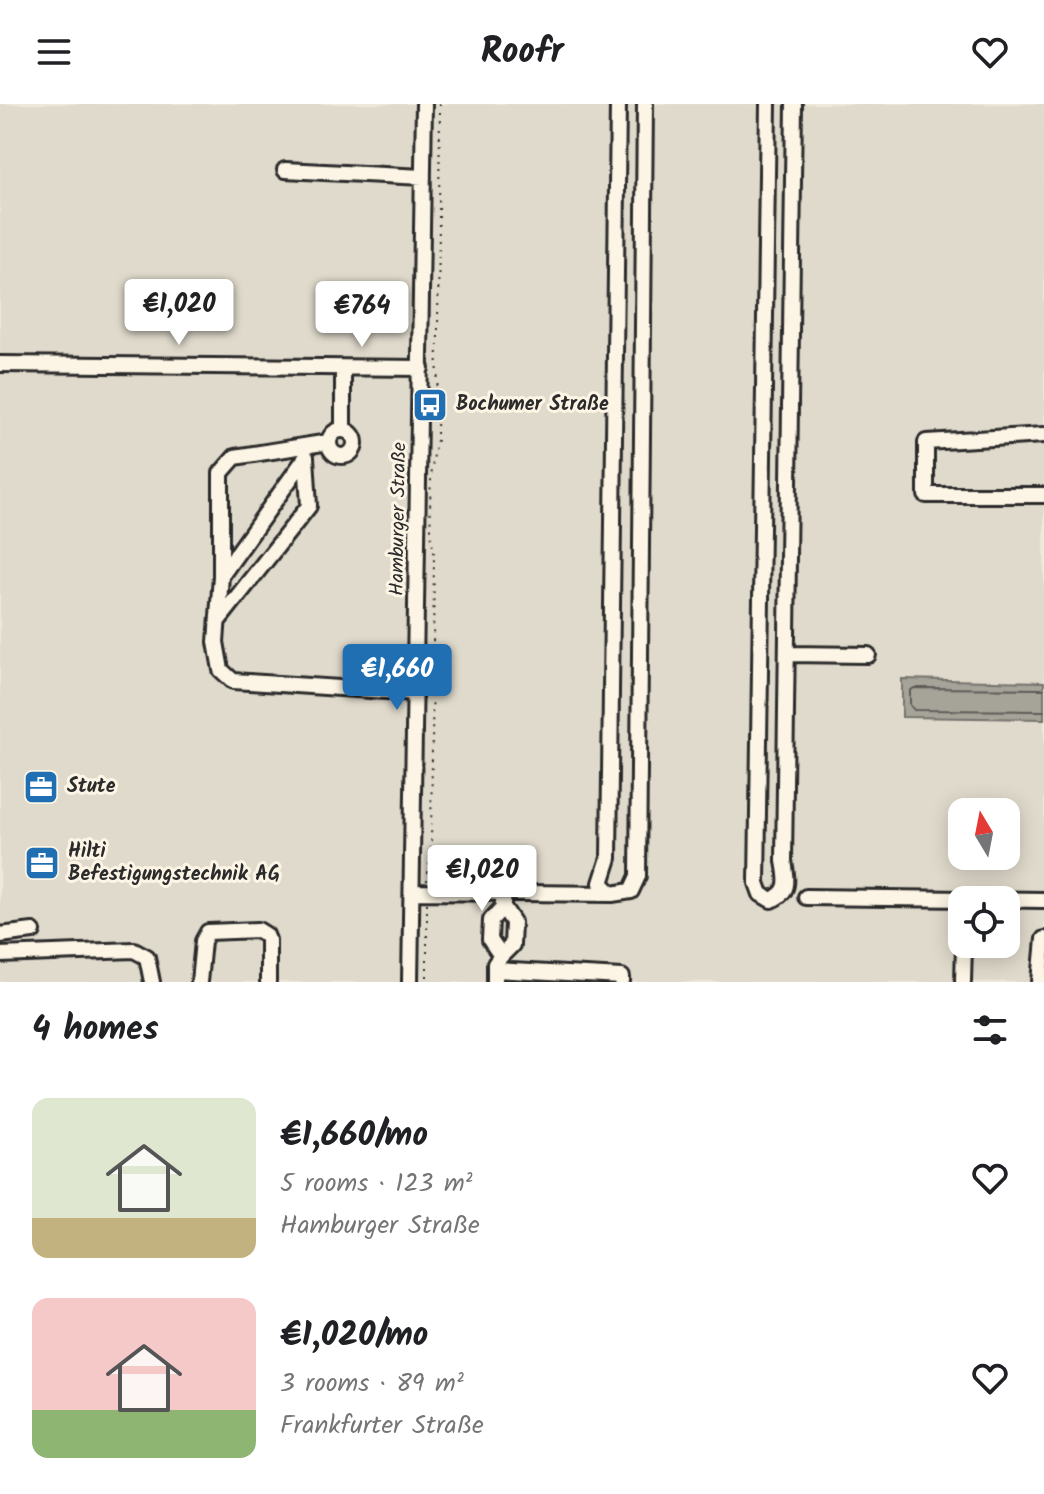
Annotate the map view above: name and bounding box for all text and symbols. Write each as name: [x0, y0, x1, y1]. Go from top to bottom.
text: Roofr: [480, 24, 564, 81]
icon: menu: [32, 30, 76, 74]
icon: heart: [968, 30, 1012, 74]
pin: €1,020: [114, 279, 244, 347]
pin: €764: [315, 281, 409, 349]
text: €1,020: [143, 284, 215, 326]
text: €764: [333, 286, 391, 328]
bus stop icon: Bochumer Straße: [411, 386, 449, 424]
place label: Bochumer Straße: [456, 389, 609, 421]
street label: Hamburger Straße: [382, 442, 416, 596]
pin: €1,660: [332, 644, 462, 712]
text: €1,660: [361, 649, 433, 691]
office icon: Stute: [22, 768, 60, 806]
place label: Stute: [67, 771, 116, 803]
north arrow: [948, 798, 1020, 870]
map controls: [948, 798, 1020, 958]
place label: Hilti Befestigungstechnik AG: [68, 836, 280, 891]
office icon: Hilti Befestigungstechnik AG: [23, 844, 61, 882]
pin: €1,020: [417, 845, 547, 913]
text: €1,020: [446, 850, 518, 892]
button: locate: [948, 886, 1020, 958]
text: 4 homes: [32, 1003, 159, 1057]
icon: filters: [968, 1008, 1012, 1052]
text: €1,660/mo: [280, 1109, 428, 1163]
icon: home: [96, 1130, 192, 1226]
icon: heart: [968, 1156, 1012, 1200]
text: 5 rooms · 123 m²: [280, 1163, 473, 1205]
text: Hamburger Straße: [280, 1205, 480, 1247]
text: €1,020/mo: [280, 1309, 428, 1363]
icon: home: [96, 1330, 192, 1426]
icon: heart: [968, 1356, 1012, 1400]
text: 3 rooms · 89 m²: [280, 1363, 464, 1405]
text: Frankfurter Straße: [280, 1405, 484, 1447]

